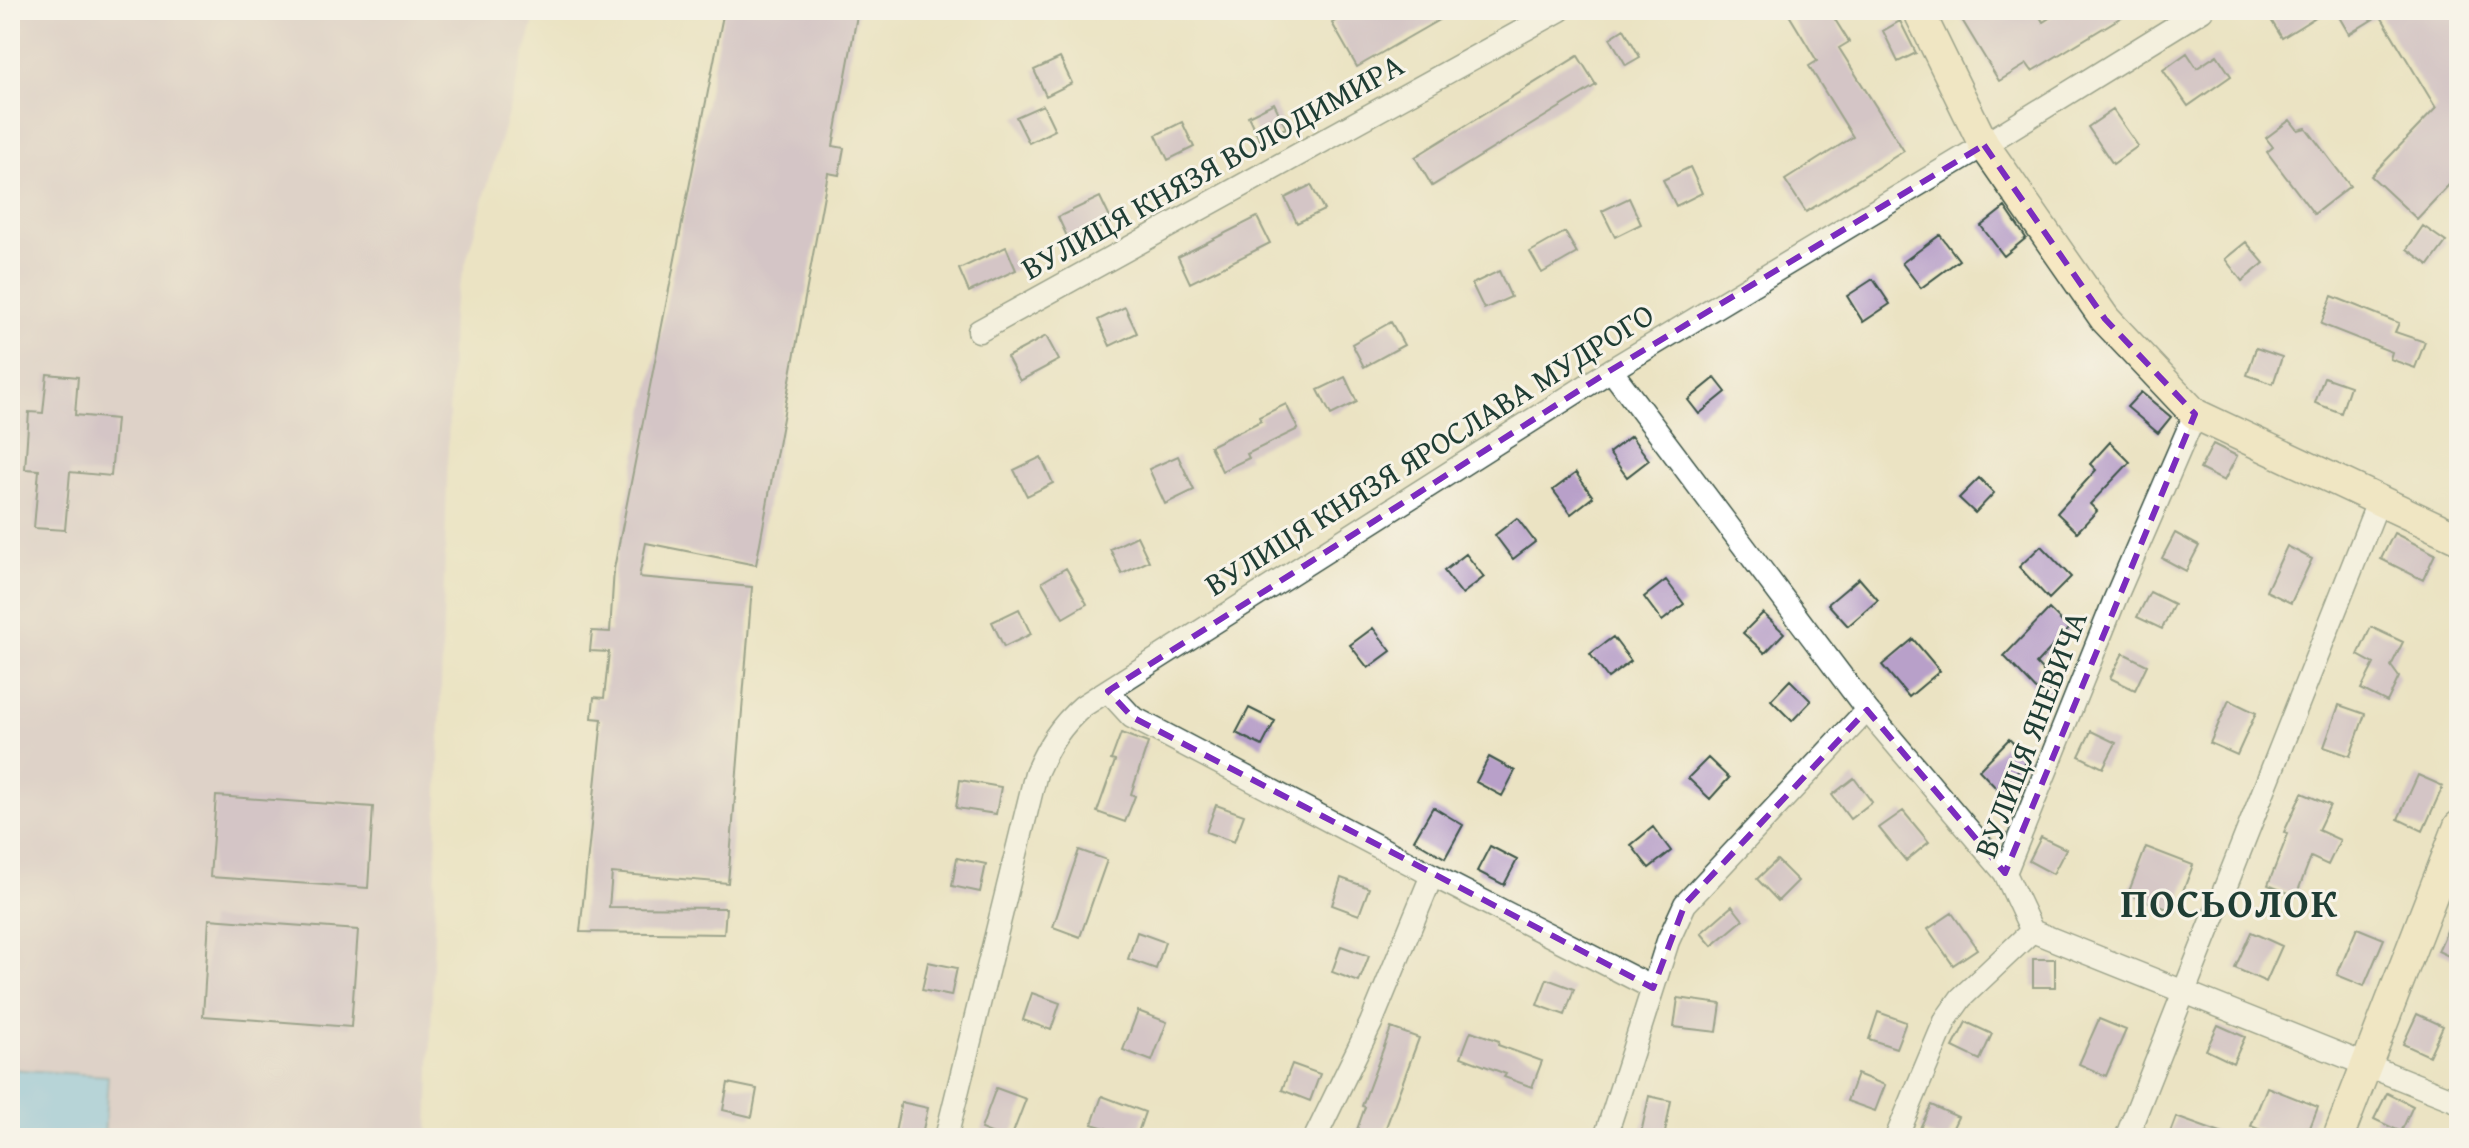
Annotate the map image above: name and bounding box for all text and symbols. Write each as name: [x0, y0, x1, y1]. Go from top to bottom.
street label: ВУЛИЦЯ КНЯЗЯ ВОЛОДИМИРА: [1012, 41, 1412, 291]
street label: ВУЛИЦЯ КНЯЗЯ ЯРОСЛАВА МУДРОГО: [1195, 291, 1663, 607]
street label: ВУЛИЦЯ ЯНЕВИЧА: [1961, 603, 2099, 864]
district label: ПОСЬОЛОК: [2121, 873, 2339, 932]

